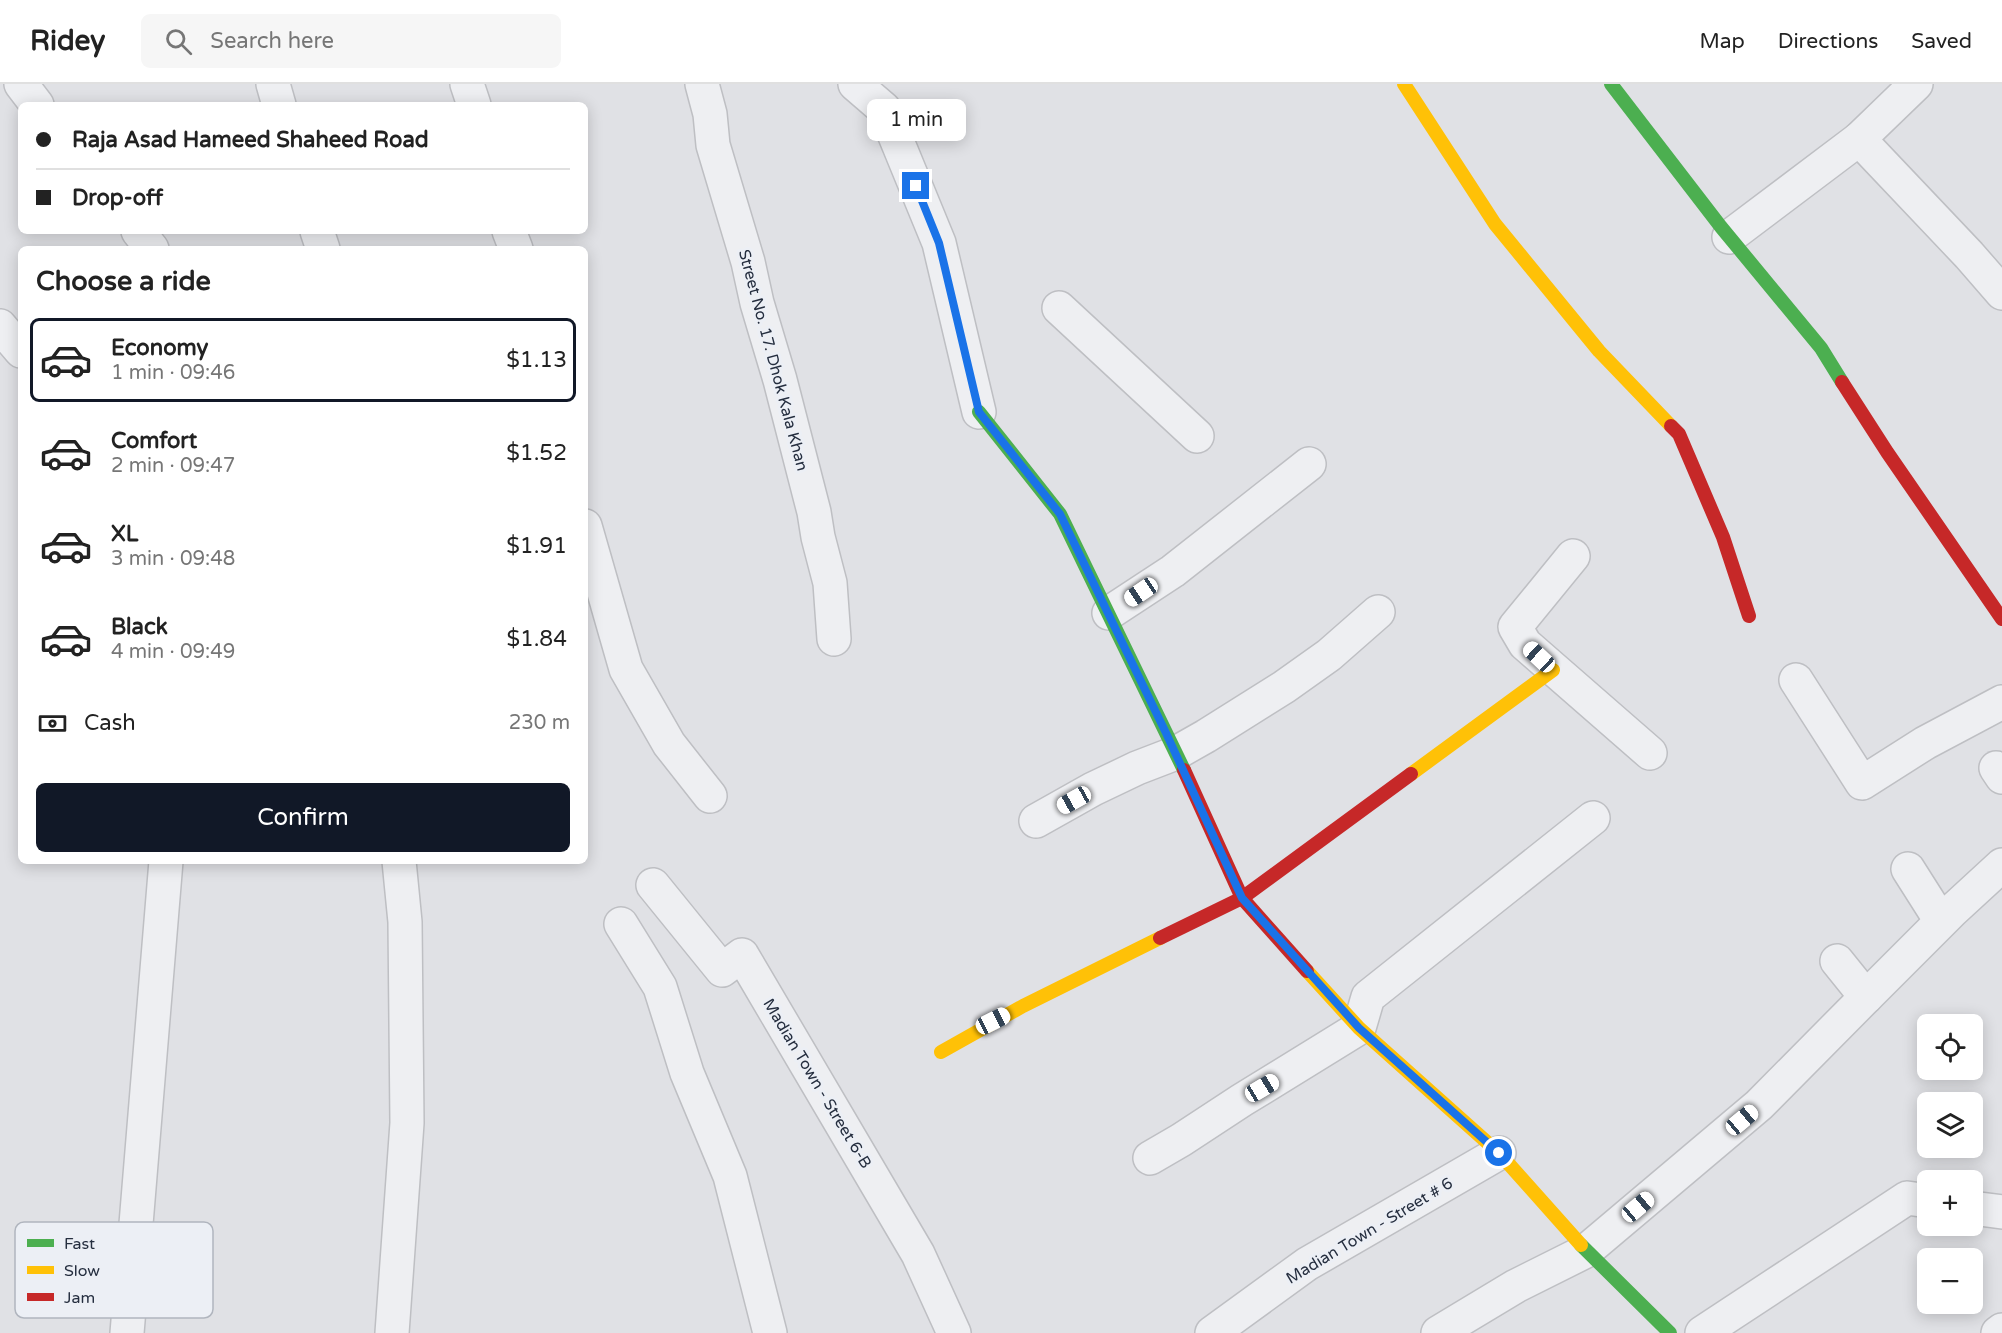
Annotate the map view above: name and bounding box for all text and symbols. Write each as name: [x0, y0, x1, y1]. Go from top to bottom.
search box: [141, 14, 561, 68]
text: Ridey: [30, 24, 105, 58]
icon: search: [162, 25, 195, 58]
text: Search here: [210, 28, 334, 54]
text: Map: [1699, 29, 1745, 54]
text: Directions: [1778, 29, 1878, 54]
text: Saved: [1911, 29, 1972, 54]
callout: 1 min: [866, 99, 966, 141]
text: 1 min: [890, 108, 943, 132]
text: Raja Asad Hameed Shaheed Road: [72, 127, 429, 153]
route end: [902, 172, 929, 199]
text: Drop-off: [72, 185, 163, 211]
street label: Street No. 17. Dhok Kala Khan: [734, 247, 812, 473]
text: Choose a ride: [36, 265, 211, 298]
icon: car: [39, 333, 93, 387]
text: Economy: [111, 335, 208, 361]
text: $1.13: [506, 347, 567, 373]
text: 1 min · 09:46: [111, 361, 235, 385]
icon: car: [39, 426, 93, 480]
text: Comfort: [111, 428, 197, 454]
text: $1.52: [506, 440, 567, 466]
text: 2 min · 09:47: [111, 454, 235, 478]
icon: car: [39, 519, 93, 573]
text: XL: [111, 521, 138, 547]
text: $1.91: [506, 533, 567, 559]
text: 3 min · 09:48: [111, 547, 235, 571]
car: [1121, 574, 1161, 610]
icon: car: [39, 612, 93, 666]
text: Black: [111, 614, 168, 640]
text: $1.84: [506, 626, 567, 652]
car: [1520, 638, 1558, 676]
text: 4 min · 09:49: [111, 640, 235, 664]
icon: cash: [36, 707, 69, 740]
text: Cash: [84, 710, 136, 736]
text: 230 m: [509, 711, 570, 735]
button: Confirm: [36, 783, 570, 852]
car: [1054, 783, 1094, 817]
street label: Madian Town - Street 6-B: [758, 995, 876, 1172]
car: [973, 1005, 1013, 1037]
map controls: [1917, 1014, 1983, 1314]
button: locate: [1917, 1014, 1983, 1080]
car: [1242, 1071, 1282, 1105]
button: layers: [1917, 1092, 1983, 1158]
car: [1722, 1102, 1762, 1138]
route start: [1485, 1139, 1512, 1166]
button: +: [1917, 1170, 1983, 1236]
street label: Madian Town - Street # 6: [1283, 1173, 1456, 1289]
car: [1618, 1189, 1658, 1225]
legend: [15, 1222, 213, 1318]
text: Fast: [64, 1234, 95, 1254]
button: −: [1917, 1248, 1983, 1314]
text: Slow: [64, 1261, 100, 1281]
text: Jam: [64, 1288, 95, 1308]

